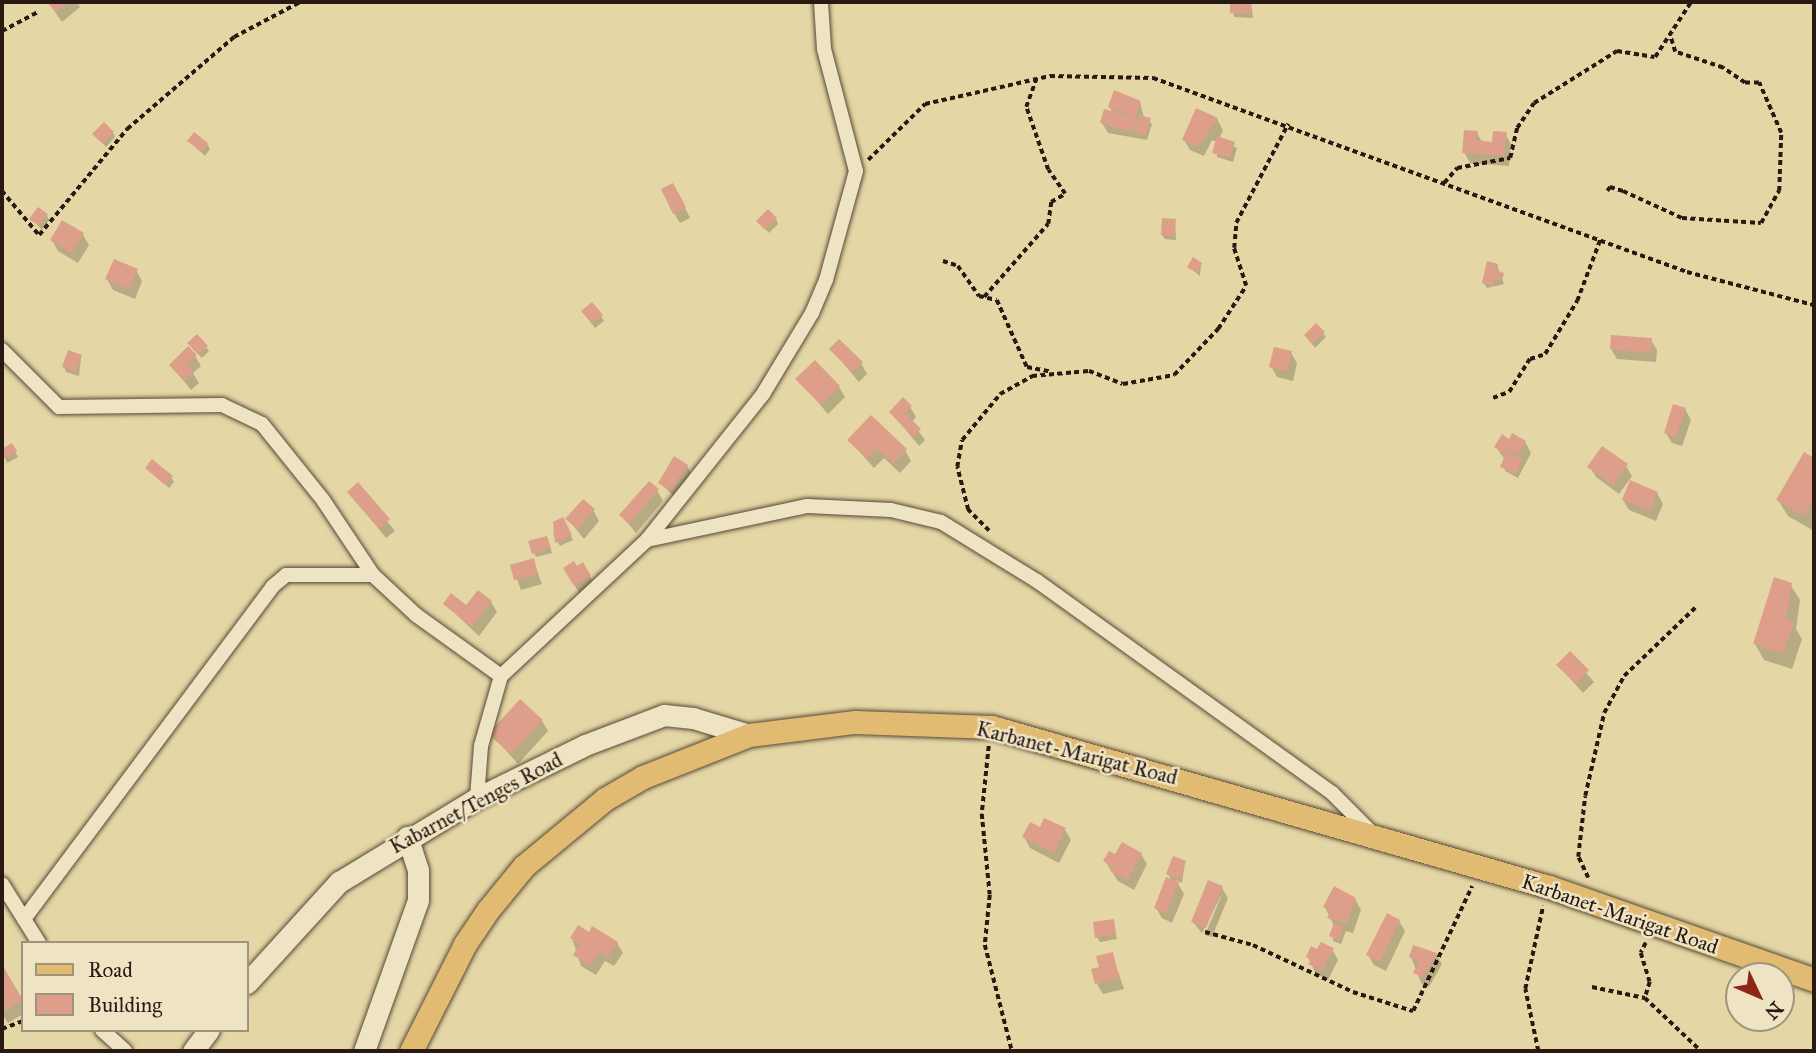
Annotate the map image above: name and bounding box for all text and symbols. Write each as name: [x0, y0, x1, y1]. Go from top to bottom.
street label: Karbanet-Marigat Road: [974, 716, 1180, 790]
street label: Kabarnet/Tenges Road: [385, 747, 567, 859]
street label: Karbanet-Marigat Road: [1518, 868, 1722, 960]
legend: [21, 941, 248, 1032]
text: Road: [88, 957, 133, 983]
north arrow: [1725, 962, 1795, 1032]
text: Building: [88, 992, 162, 1018]
text: N: [1760, 997, 1788, 1024]

